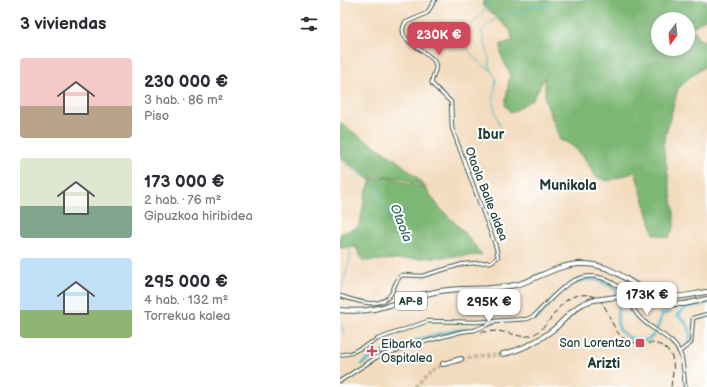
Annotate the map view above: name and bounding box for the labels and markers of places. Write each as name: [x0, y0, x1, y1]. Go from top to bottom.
pin: 230K €: [406, 22, 472, 56]
pin: 173K €: [614, 282, 680, 316]
pin: 295K €: [456, 289, 522, 323]
place label: San Lorentzo: [560, 336, 631, 351]
place label: Eibarko Ospitalea: [381, 337, 433, 366]
marker: San Lorentzo: [634, 337, 646, 349]
marker: Eibarko Ospitalea: [366, 345, 378, 357]

